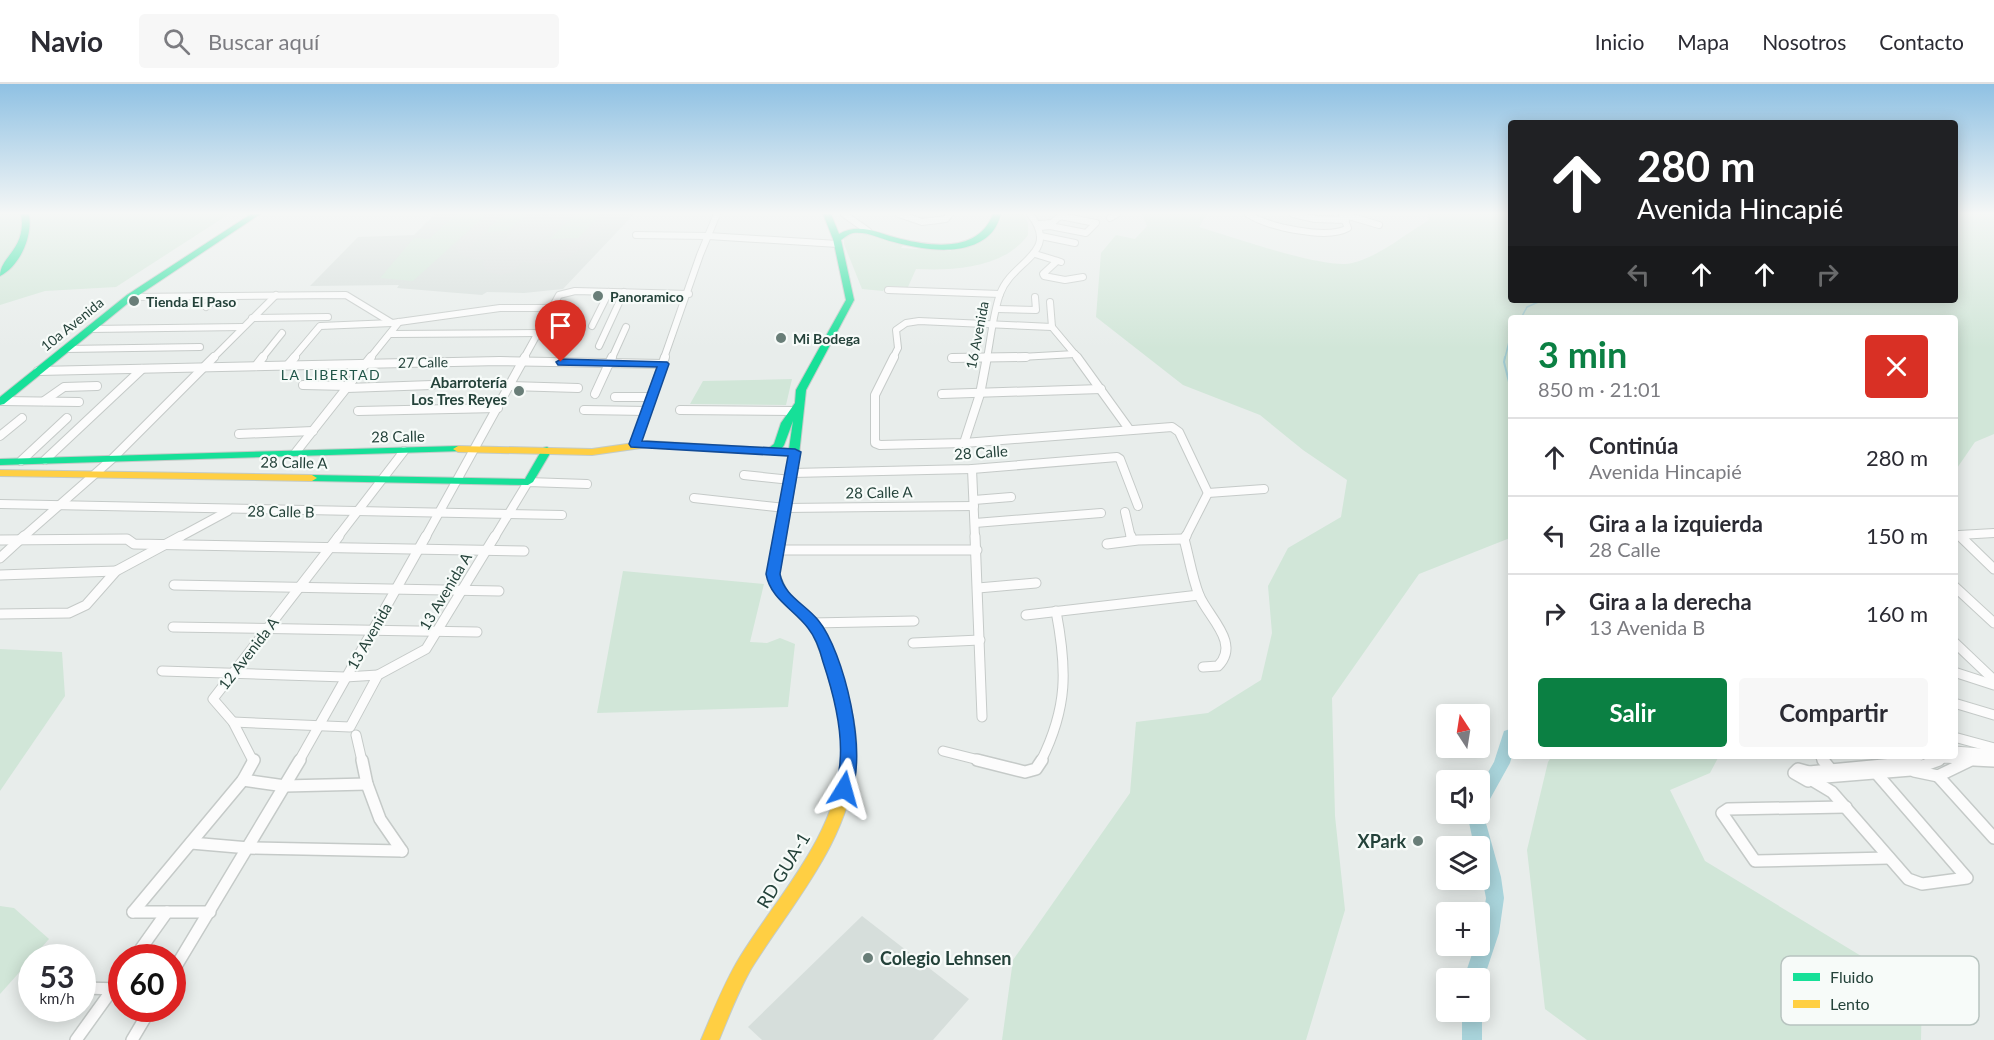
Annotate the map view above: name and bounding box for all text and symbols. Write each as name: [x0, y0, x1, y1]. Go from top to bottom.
search box: [139, 14, 559, 68]
text: Navio: [30, 24, 103, 58]
icon: search: [160, 25, 193, 58]
text: Buscar aquí: [208, 28, 319, 55]
text: Inicio: [1595, 29, 1644, 54]
text: Mapa: [1677, 29, 1729, 54]
text: Nosotros: [1762, 29, 1846, 54]
text: Contacto: [1879, 29, 1964, 54]
text: 280 m: [1637, 141, 1755, 191]
icon: ahead: [1538, 144, 1616, 222]
text: Avenida Hincapié: [1637, 192, 1843, 225]
icon: left: [1622, 258, 1655, 291]
icon: ahead: [1685, 258, 1718, 291]
icon: ahead: [1748, 258, 1781, 291]
icon: right: [1811, 258, 1844, 291]
place label: Panoramico: [610, 288, 684, 305]
marker: Panoramico: [591, 289, 605, 303]
place label: Tienda El Paso: [146, 293, 236, 310]
street label: 10a Avenida: [37, 294, 107, 354]
marker: Tienda El Paso: [127, 294, 141, 308]
pin: [535, 300, 586, 362]
street label: 16 Avenida: [962, 300, 992, 370]
icon: arrive: [544, 309, 577, 342]
place label: Mi Bodega: [793, 330, 860, 347]
marker: Mi Bodega: [774, 331, 788, 345]
text: 3 min: [1538, 332, 1627, 376]
button: close: [1865, 335, 1928, 398]
street label: 27 Calle: [398, 353, 448, 371]
district label: LA LIBERTAD: [281, 366, 381, 383]
place label: Abarrotería Los Tres Reyes: [411, 373, 507, 408]
text: 850 m · 21:01: [1538, 377, 1661, 401]
marker: Abarrotería Los Tres Reyes: [512, 384, 526, 398]
street label: 28 Calle: [371, 427, 425, 445]
text: Continúa: [1589, 432, 1678, 459]
street label: 28 Calle: [954, 441, 1008, 463]
icon: ahead: [1538, 441, 1571, 474]
text: 280 m: [1866, 444, 1928, 471]
street label: 28 Calle A: [260, 452, 329, 472]
text: Avenida Hincapié: [1589, 459, 1742, 483]
street label: 28 Calle A: [845, 482, 914, 502]
street label: 28 Calle B: [247, 501, 315, 521]
text: Gira a la izquierda: [1589, 510, 1763, 537]
icon: left: [1538, 519, 1571, 552]
text: 150 m: [1866, 522, 1928, 549]
text: 28 Calle: [1589, 537, 1661, 561]
street label: 13 Avenida A: [415, 548, 476, 633]
text: Gira a la derecha: [1589, 588, 1752, 615]
icon: right: [1538, 597, 1571, 630]
street label: 13 Avenida: [343, 600, 395, 672]
text: 160 m: [1866, 600, 1928, 627]
street label: 12 Avenida A: [214, 612, 282, 693]
text: 13 Avenida B: [1589, 615, 1705, 639]
button: Salir: [1538, 678, 1727, 747]
button: Compartir: [1739, 678, 1928, 747]
north arrow: [1436, 704, 1490, 758]
map controls: [1436, 704, 1490, 1022]
position arrow: [812, 757, 876, 821]
button: sound: [1436, 770, 1490, 824]
street label: RD GUA-1: [752, 828, 814, 912]
place label: XPark: [1358, 830, 1406, 852]
marker: XPark: [1411, 834, 1425, 848]
button: layers: [1436, 836, 1490, 890]
button: +: [1436, 902, 1490, 956]
speed limit sign: 60: [108, 944, 186, 1022]
place label: Colegio Lehnsen: [880, 947, 1011, 969]
marker: Colegio Lehnsen: [861, 951, 875, 965]
legend: [1781, 956, 1979, 1025]
text: 53: [40, 958, 74, 994]
text: Fluido: [1830, 967, 1873, 986]
button: −: [1436, 968, 1490, 1022]
text: km/h: [39, 989, 75, 1007]
text: Lento: [1830, 994, 1870, 1013]

